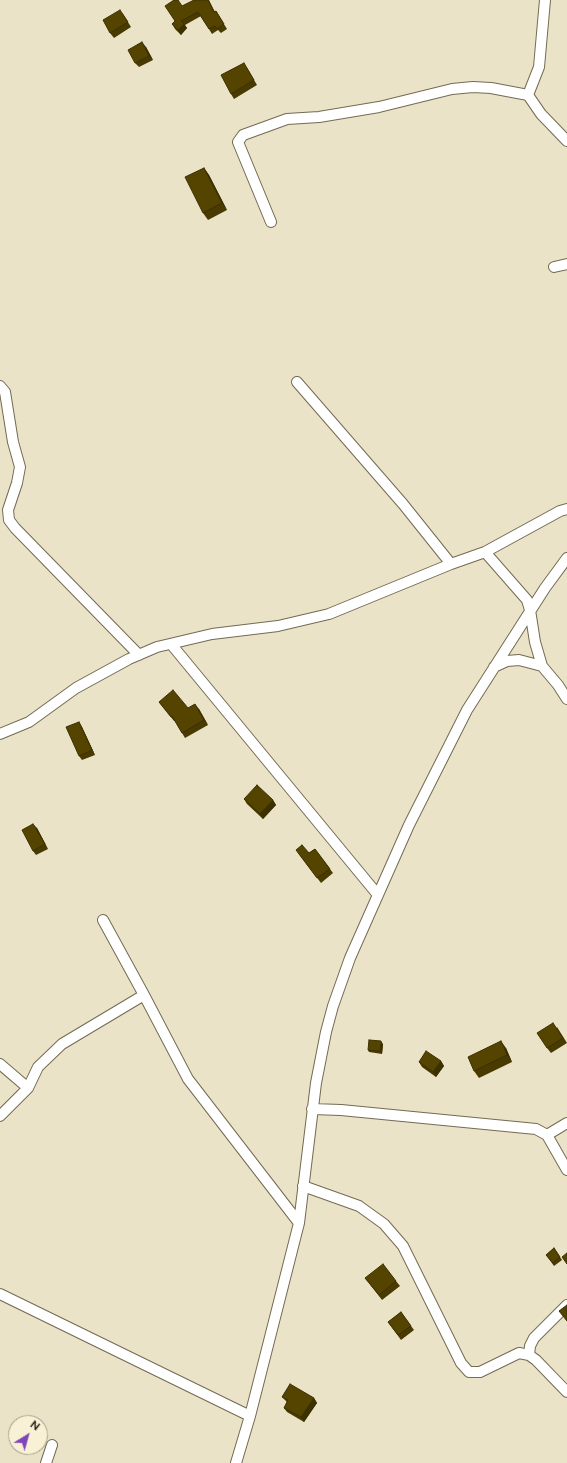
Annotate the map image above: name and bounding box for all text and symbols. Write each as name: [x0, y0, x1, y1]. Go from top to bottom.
north arrow: [8, 1415, 48, 1455]
text: N: [28, 1418, 42, 1434]

